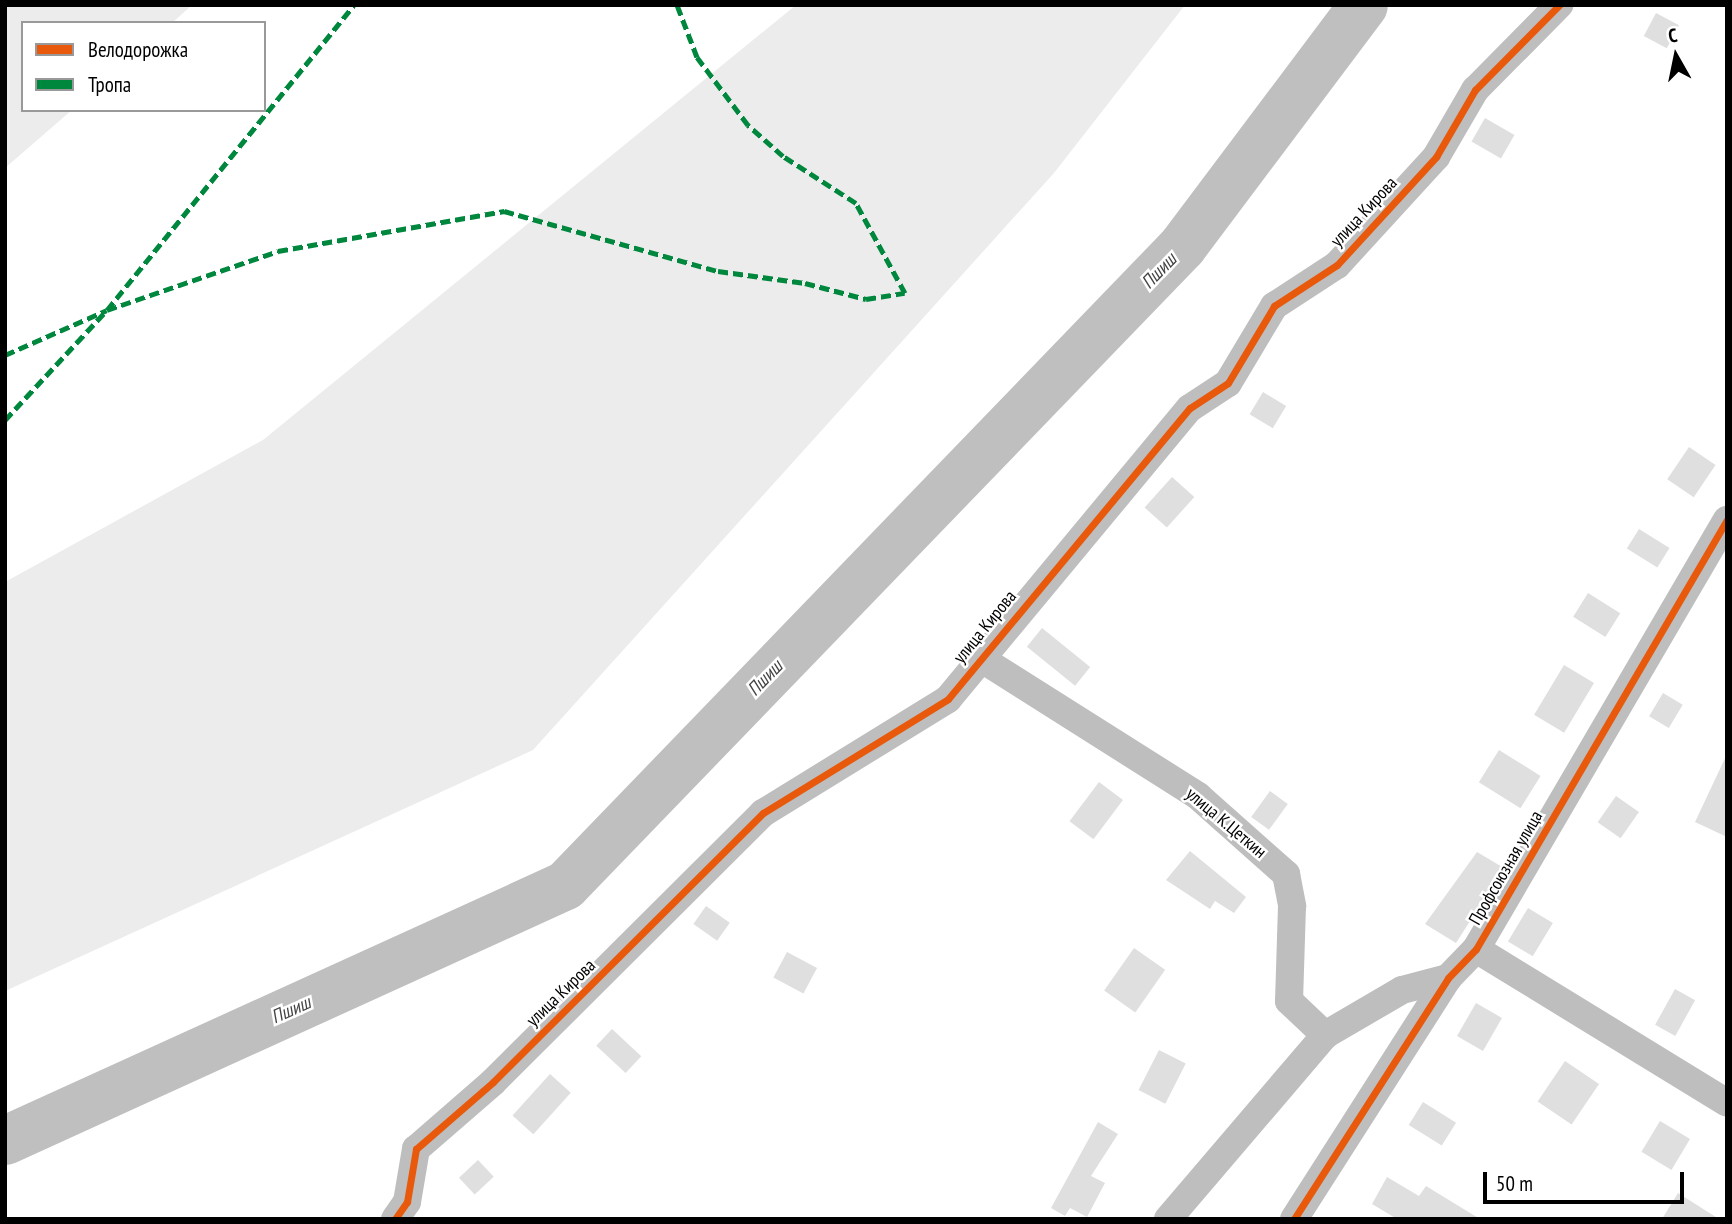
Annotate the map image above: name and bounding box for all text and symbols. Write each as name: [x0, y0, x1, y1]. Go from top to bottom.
legend: [21, 21, 266, 112]
north arrow: [1641, 21, 1711, 91]
text: С: [1667, 23, 1679, 48]
text: Велодорожка: [88, 36, 188, 63]
text: Тропа: [88, 71, 131, 98]
street label: улица Кирова: [1326, 173, 1402, 251]
water label: Пшиш: [1137, 248, 1181, 294]
street label: улица Кирова: [949, 586, 1021, 668]
water label: Пшиш: [743, 655, 787, 701]
street label: улица К.Цеткин: [1181, 783, 1271, 863]
street label: Профсоюзная улица: [1465, 807, 1547, 929]
street label: улица Кирова: [522, 955, 600, 1031]
water label: Пшиш: [268, 991, 314, 1029]
scale bar: [1487, 1158, 1688, 1202]
text: 50 m: [1496, 1170, 1533, 1197]

